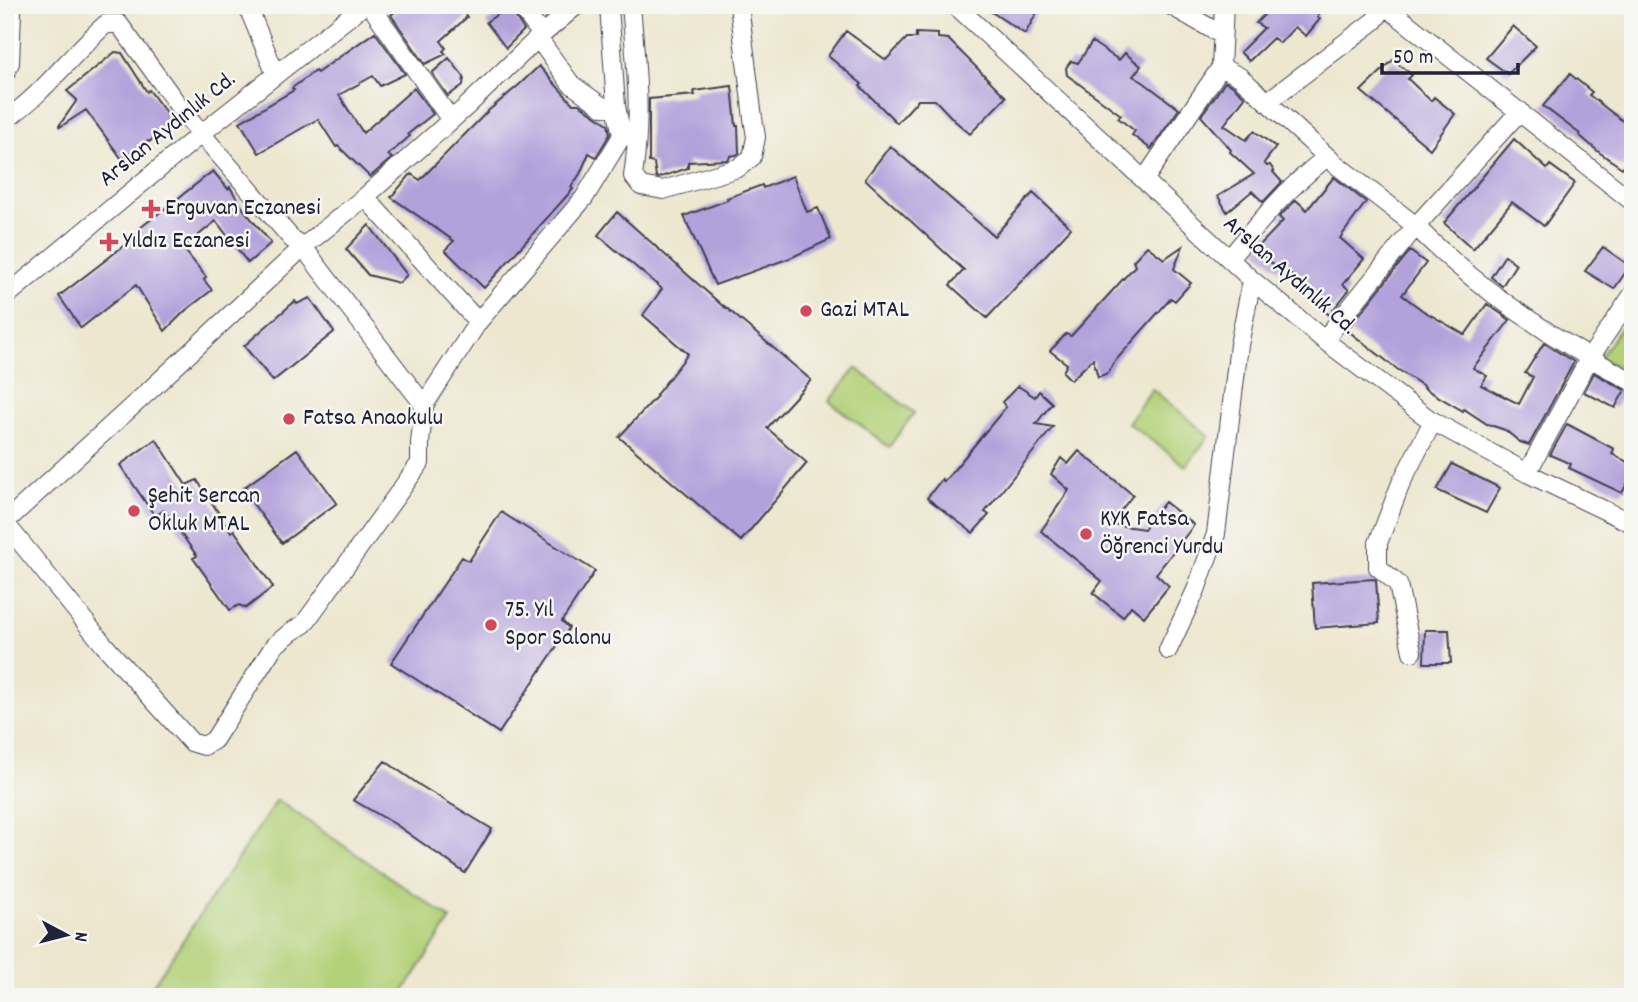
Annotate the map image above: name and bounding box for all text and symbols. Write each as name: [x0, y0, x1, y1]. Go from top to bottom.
scale bar: [1382, 32, 1519, 76]
text: 50 m: [1393, 44, 1433, 74]
street label: Arslan Aydınlık Cd.: [92, 64, 244, 196]
place label: Erguvan Eczanesi: [165, 192, 321, 226]
marker: Erguvan Eczanesi: [143, 201, 159, 217]
street label: Arslan Aydınlık Cd.: [1215, 208, 1363, 344]
place label: Yıldız Eczanesi: [123, 225, 249, 259]
marker: Yıldız Eczanesi: [101, 234, 117, 250]
place label: Gazi MTAL: [820, 294, 909, 328]
marker: Gazi MTAL: [798, 303, 814, 319]
place label: Fatsa Anaokulu: [303, 402, 443, 436]
marker: Fatsa Anaokulu: [281, 411, 297, 427]
place label: Şehit Sercan Okluk MTAL: [148, 480, 260, 542]
marker: Şehit Sercan Okluk MTAL: [126, 503, 142, 519]
place label: KYK Fatsa Öğrenci Yurdu: [1100, 503, 1223, 565]
marker: KYK Fatsa Öğrenci Yurdu: [1078, 526, 1094, 542]
place label: 75. Yıl Spor Salonu: [505, 594, 611, 656]
marker: 75. Yıl Spor Salonu: [483, 617, 499, 633]
north arrow: [32, 900, 102, 970]
text: N: [65, 930, 93, 943]

